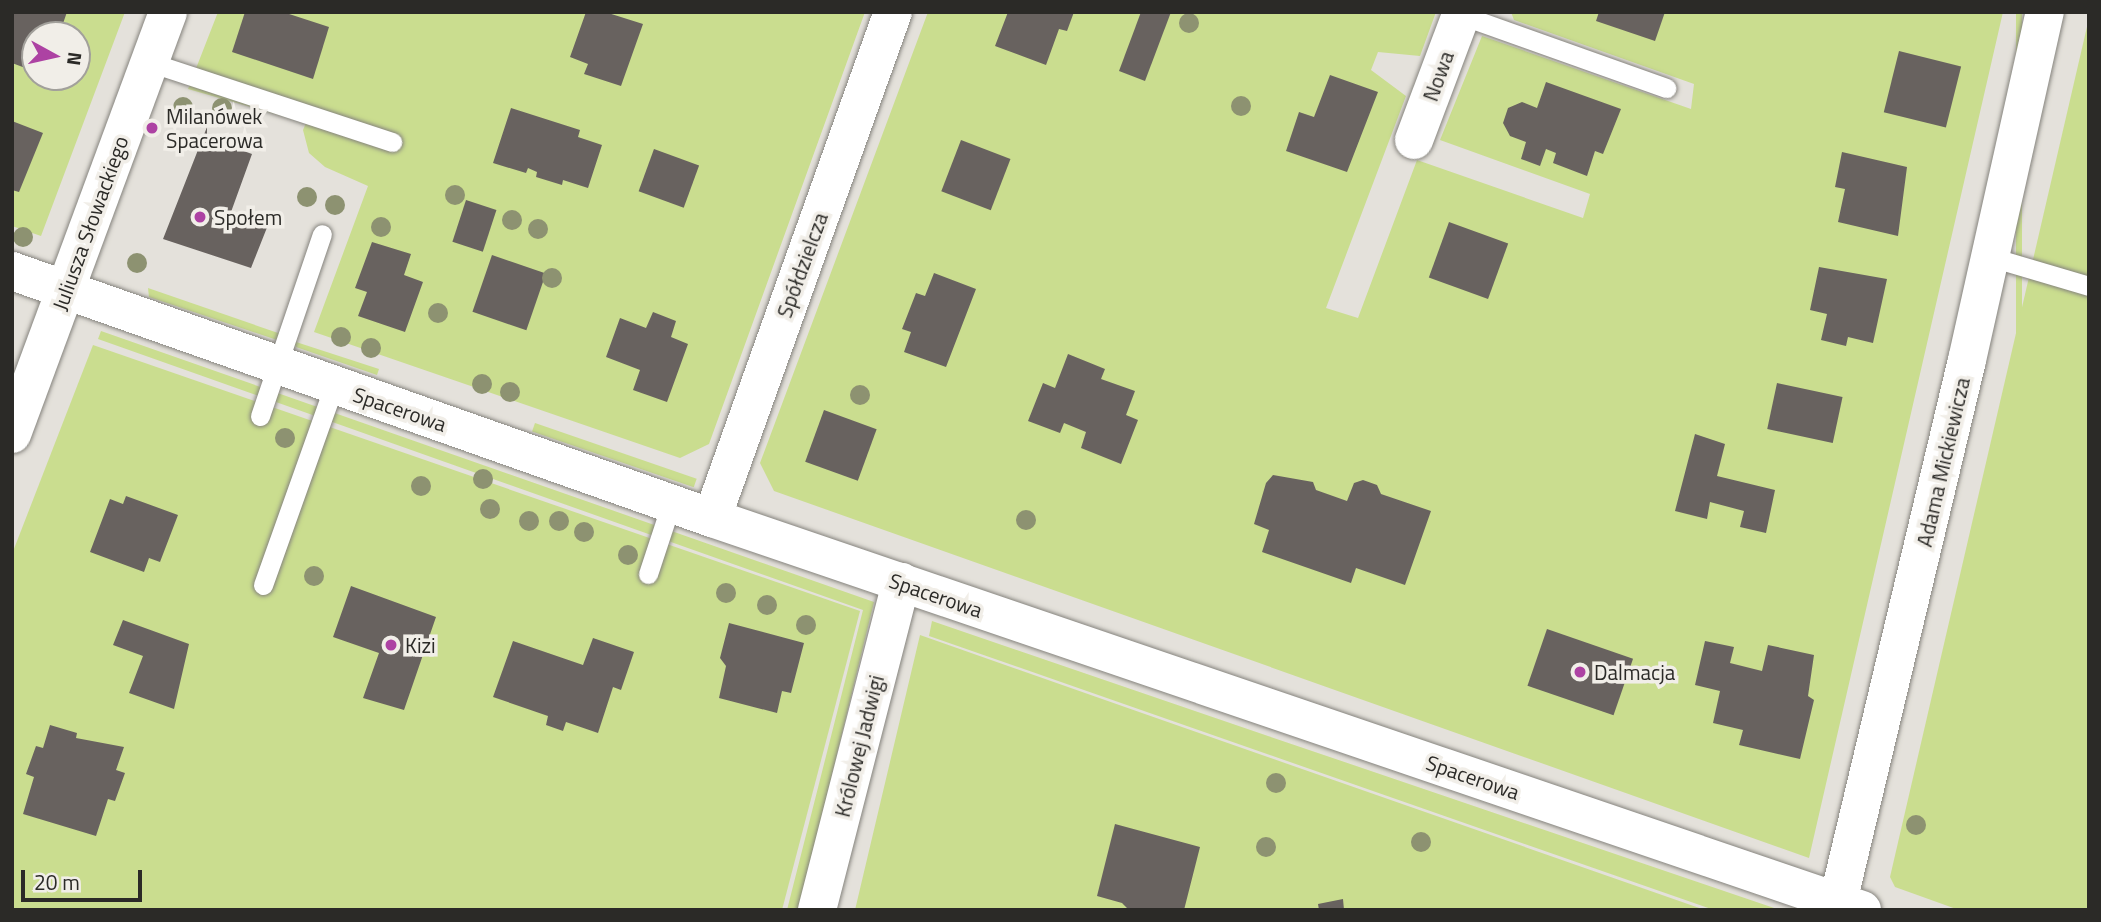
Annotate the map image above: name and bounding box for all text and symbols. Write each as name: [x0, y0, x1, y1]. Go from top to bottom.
north arrow: [21, 21, 91, 91]
street label: Nowa: [1417, 47, 1459, 105]
text: N: [60, 50, 91, 67]
place label: Milanówek Spacerowa: [166, 103, 263, 153]
marker: Milanówek Spacerowa: [144, 120, 160, 136]
street label: Juliusza Słowackiego: [47, 132, 133, 314]
place label: Społem: [214, 204, 282, 230]
marker: Społem: [192, 209, 208, 225]
street label: Spółdzielcza: [771, 209, 833, 321]
street label: Adama Mickiewicza: [1911, 375, 1975, 549]
street label: Spacerowa: [350, 381, 450, 437]
street label: Spacerowa: [886, 567, 986, 623]
place label: Kizi: [405, 632, 436, 658]
marker: Kizi: [383, 637, 399, 653]
place label: Dalmacja: [1594, 659, 1675, 685]
marker: Dalmacja: [1572, 664, 1588, 680]
street label: Królowej Jadwigi: [829, 672, 889, 820]
street label: Spacerowa: [1423, 749, 1523, 805]
scale bar: [24, 856, 145, 900]
text: 20 m: [34, 866, 80, 898]

